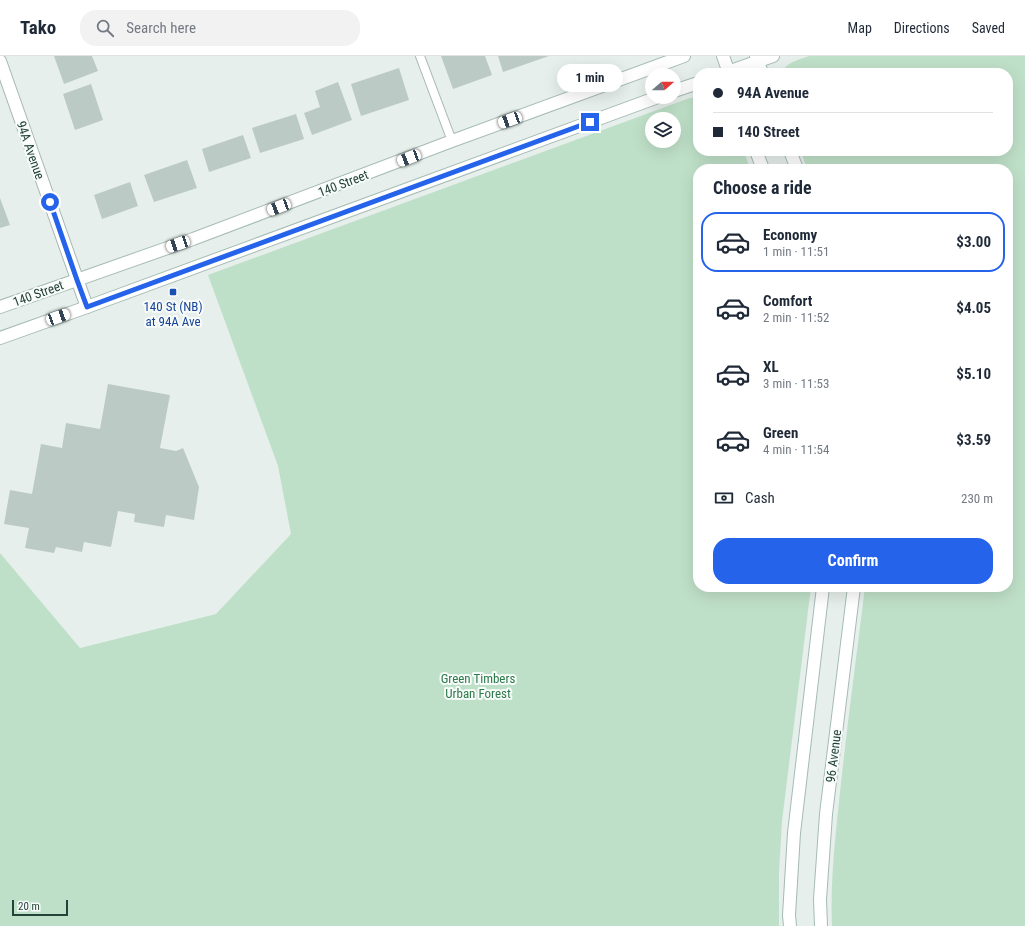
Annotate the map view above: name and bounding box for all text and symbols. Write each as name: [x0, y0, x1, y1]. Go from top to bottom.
search box: [80, 10, 360, 46]
text: Tako: [20, 16, 56, 39]
icon: search: [94, 17, 116, 39]
text: Search here: [126, 19, 196, 37]
text: Map: [848, 20, 872, 36]
text: Directions: [894, 20, 950, 36]
text: Saved: [972, 20, 1005, 36]
callout: 1 min: [557, 64, 623, 92]
north arrow: [645, 68, 681, 104]
map controls: [645, 68, 681, 148]
text: 1 min: [576, 70, 604, 85]
text: 94A Avenue: [737, 84, 809, 102]
car: [497, 110, 523, 130]
button: layers: [645, 112, 681, 148]
route end: [581, 113, 599, 131]
street label: 94A Avenue: [14, 119, 48, 181]
text: 140 Street: [737, 123, 800, 141]
car: [396, 148, 422, 168]
street label: 140 Street: [316, 167, 371, 200]
text: Choose a ride: [713, 177, 812, 198]
route start: [41, 193, 59, 211]
car: [266, 197, 292, 217]
icon: car: [715, 224, 751, 260]
text: Economy: [763, 226, 817, 244]
text: $3.00: [956, 233, 991, 251]
car: [165, 234, 191, 254]
text: 1 min · 11:51: [763, 244, 829, 259]
street label: 140 Street: [11, 277, 66, 310]
marker: 140 St (NB) at 94A Ave: [168, 287, 178, 297]
icon: car: [715, 290, 751, 326]
text: Comfort: [763, 292, 812, 310]
place label: 140 St (NB) at 94A Ave: [143, 299, 203, 329]
text: $4.05: [956, 299, 991, 317]
car: [45, 307, 71, 327]
text: 2 min · 11:52: [763, 310, 829, 325]
icon: car: [715, 356, 751, 392]
text: XL: [763, 358, 779, 376]
text: $5.10: [956, 365, 991, 383]
text: 3 min · 11:53: [763, 376, 829, 391]
icon: car: [715, 422, 751, 458]
text: Green: [763, 424, 798, 442]
text: $3.59: [956, 431, 991, 449]
text: 4 min · 11:54: [763, 442, 829, 457]
icon: cash: [713, 487, 735, 509]
text: Cash: [745, 489, 775, 507]
text: 230 m: [961, 491, 993, 506]
button: Confirm: [713, 538, 993, 584]
park label: Green Timbers Urban Forest: [441, 671, 515, 701]
street label: 96 Avenue: [823, 729, 844, 783]
scale bar: [12, 898, 68, 917]
text: 20 m: [18, 900, 40, 913]

